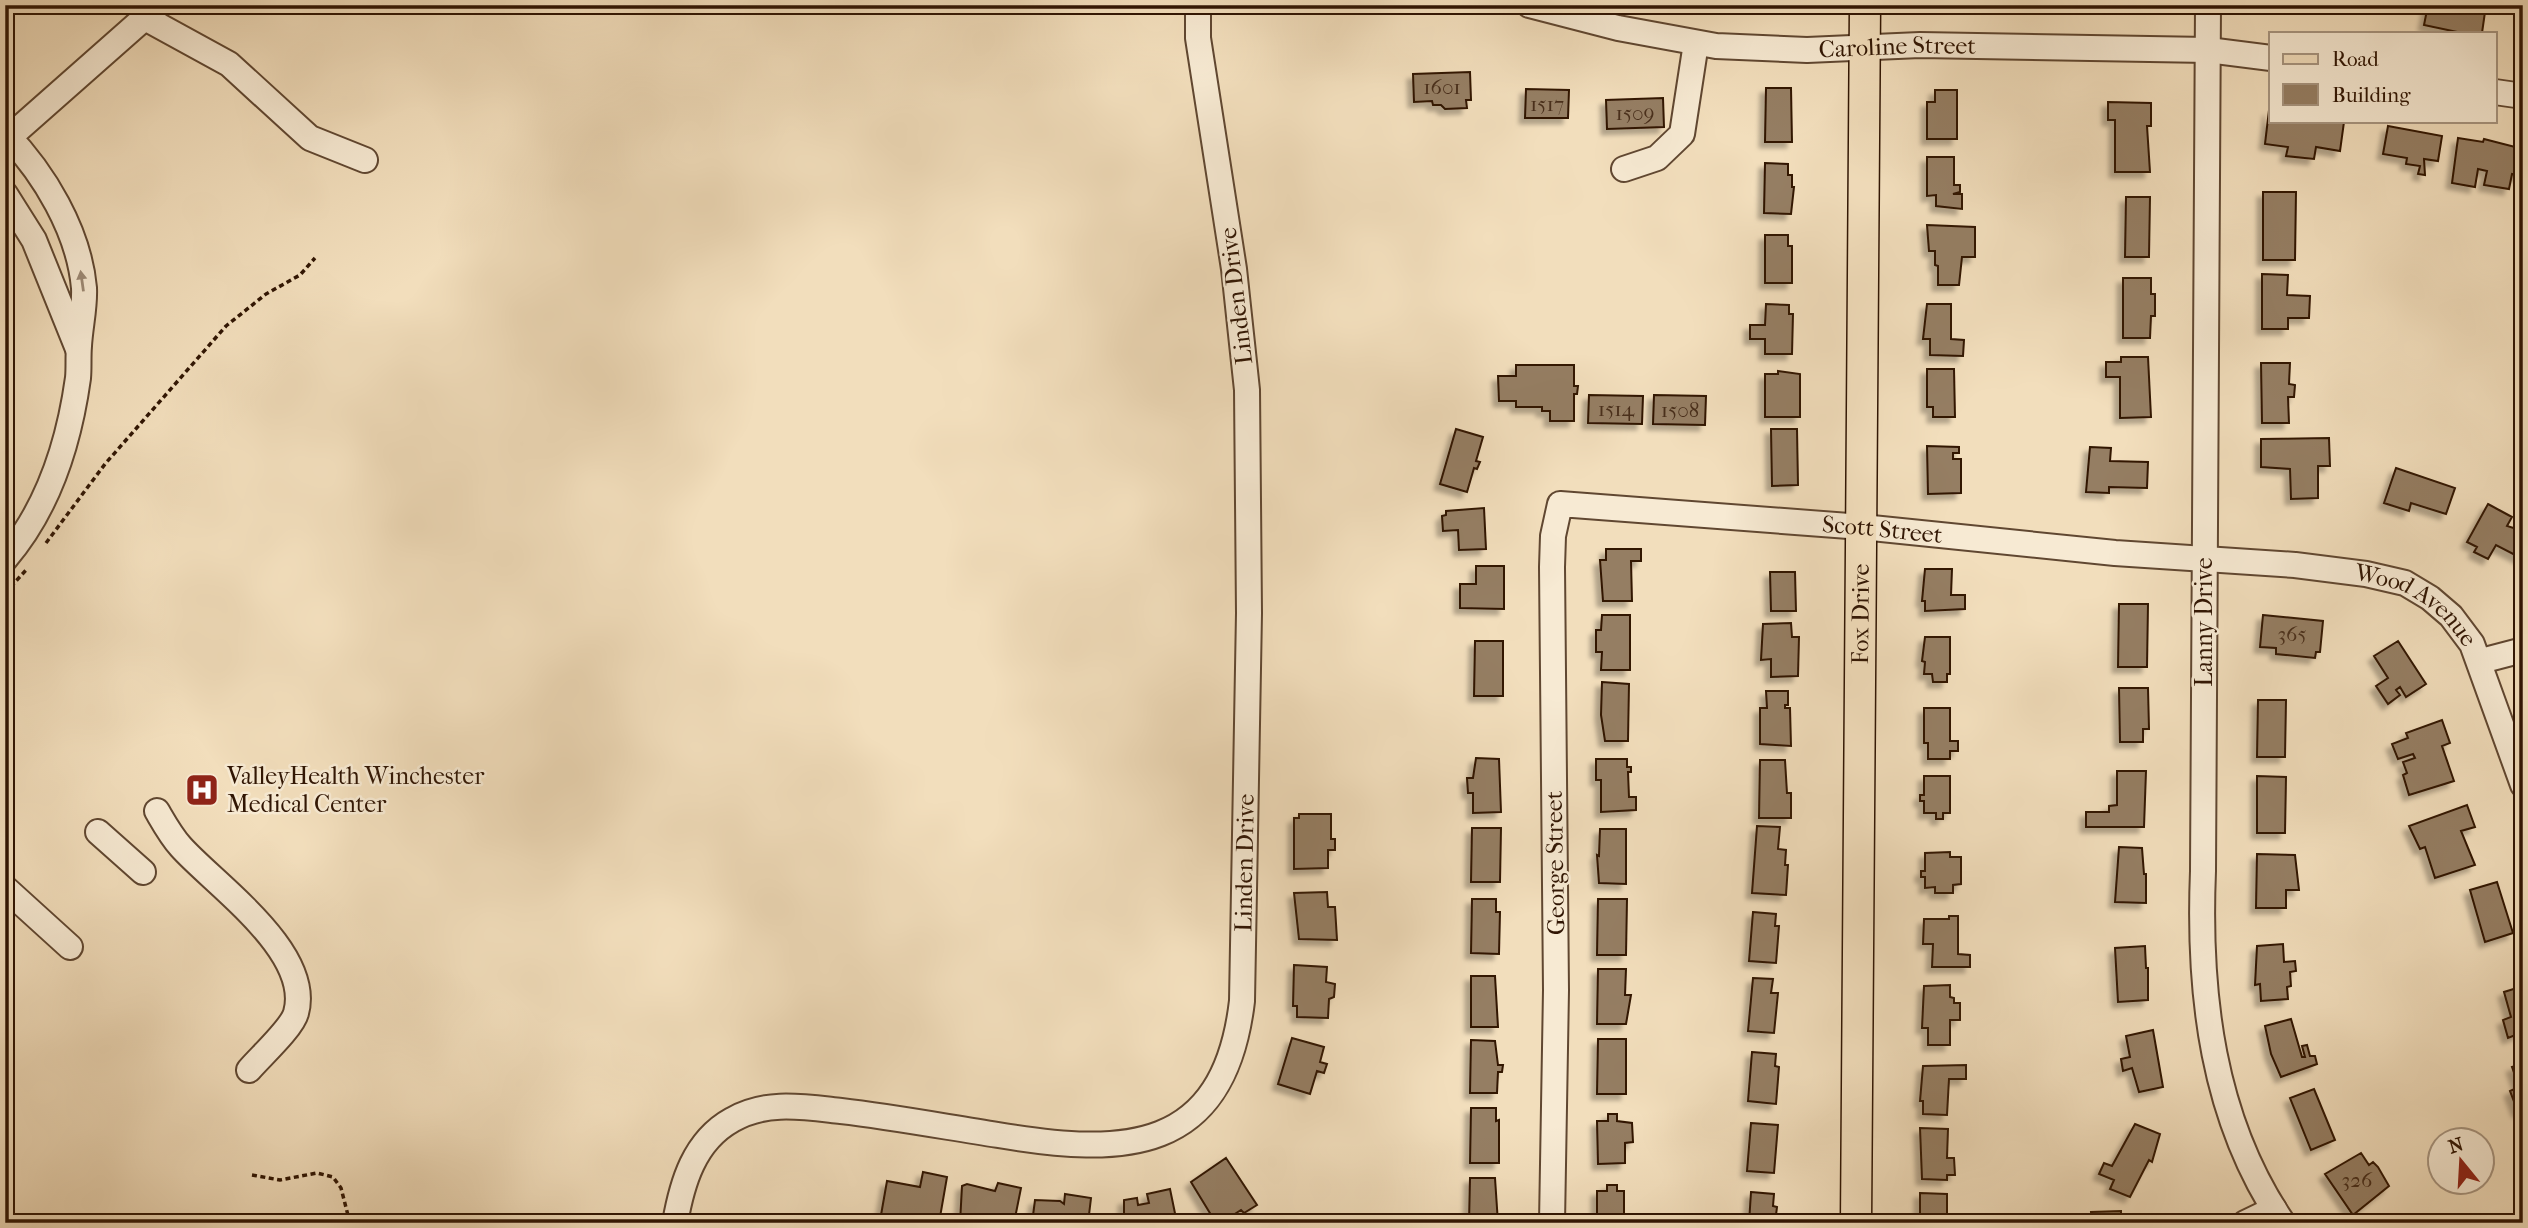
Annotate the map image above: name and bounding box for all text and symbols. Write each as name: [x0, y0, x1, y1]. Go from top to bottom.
street label: Caroline Street: [1818, 31, 1977, 63]
legend: [2269, 32, 2496, 122]
text: Road: [2332, 47, 2379, 71]
house number: 1601: [1423, 75, 1461, 99]
text: Building: [2332, 83, 2411, 107]
house number: 1517: [1530, 92, 1564, 116]
house number: 1509: [1615, 101, 1655, 125]
street label: Linden Drive: [1214, 226, 1258, 366]
one-way arrow: [76, 270, 87, 292]
house number: 1514: [1598, 397, 1635, 421]
house number: 1508: [1661, 398, 1699, 422]
street label: Scott Street: [1821, 510, 1944, 549]
street label: Lanny Drive: [2190, 557, 2218, 687]
street label: Wood Avenue: [2351, 558, 2483, 652]
street label: Fox Drive: [1846, 563, 1875, 665]
house number: 365: [2277, 622, 2307, 646]
place label: ValleyHealth Winchester Medical Center: [226, 762, 485, 818]
hospital icon: ValleyHealth Winchester Medical Center: [183, 771, 221, 809]
street label: George Street: [1540, 790, 1570, 935]
street label: Linden Drive: [1229, 793, 1260, 932]
north arrow: [2426, 1126, 2496, 1196]
text: N: [2446, 1133, 2467, 1158]
house number: 326: [2342, 1168, 2373, 1192]

